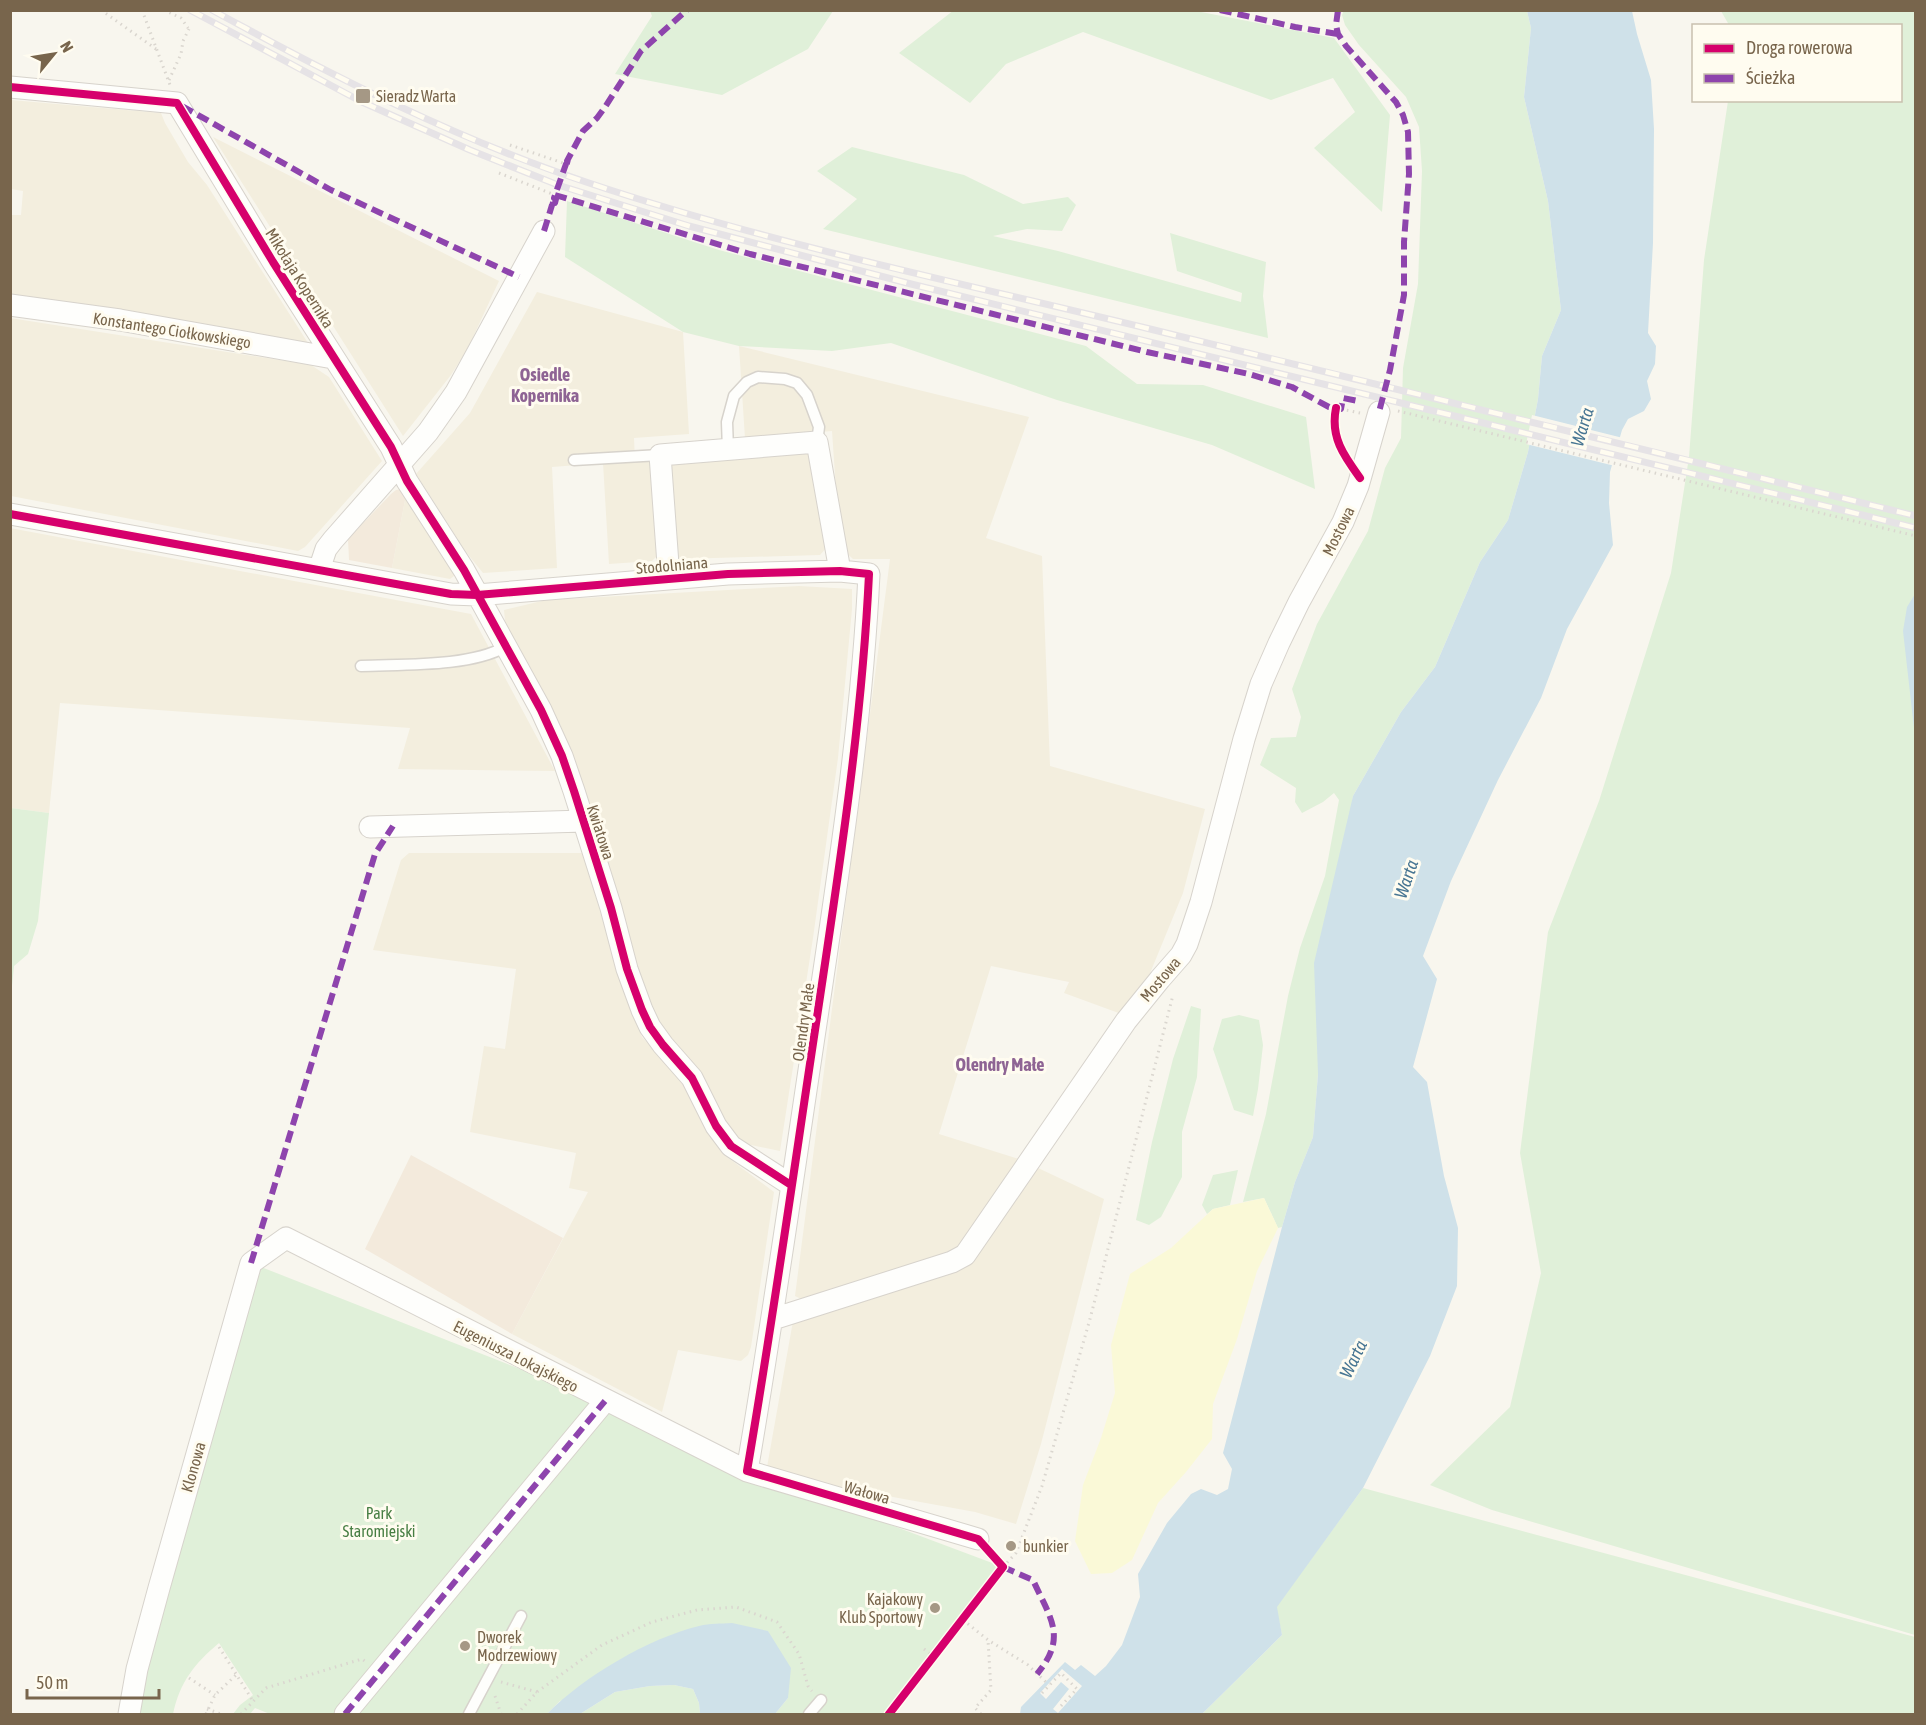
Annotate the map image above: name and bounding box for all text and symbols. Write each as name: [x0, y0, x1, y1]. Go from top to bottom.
north arrow: [24, 24, 84, 84]
legend: [1692, 24, 1902, 102]
text: Droga rowerowa: [1746, 37, 1853, 58]
text: N: [57, 38, 77, 55]
text: Ścieżka: [1746, 67, 1795, 88]
marker: Sieradz Warta: [354, 87, 372, 105]
place label: Sieradz Warta: [376, 87, 456, 105]
street label: Mikołaja Kopernika: [261, 225, 338, 332]
street label: Konstantego Ciołkowskiego: [92, 309, 252, 352]
district label: Osiedle Kopernika: [511, 364, 579, 406]
water label: Warta: [1566, 404, 1598, 449]
street label: Mostowa: [1318, 503, 1358, 559]
street label: Stodolniana: [635, 553, 709, 577]
street label: Kwiatowa: [584, 802, 618, 862]
water label: Warta: [1390, 856, 1423, 901]
street label: Mostowa: [1136, 953, 1184, 1005]
street label: Olendry Małe: [789, 982, 818, 1063]
district label: Olendry Małe: [956, 1054, 1044, 1075]
street label: Eugeniusza Lokajskiego: [450, 1317, 581, 1396]
water label: Warta: [1335, 1336, 1371, 1381]
street label: Klonowa: [177, 1440, 209, 1494]
street label: Wałowa: [842, 1477, 892, 1507]
park label: Park Staromiejski: [342, 1504, 416, 1541]
place label: bunkier: [1023, 1537, 1069, 1555]
marker: bunkier: [1004, 1539, 1018, 1553]
place label: Kajakowy Klub Sportowy: [839, 1590, 923, 1627]
marker: Kajakowy Klub Sportowy: [928, 1601, 942, 1615]
place label: Dworek Modrzewiowy: [477, 1628, 557, 1665]
marker: Dworek Modrzewiowy: [458, 1639, 472, 1653]
scale bar: [27, 1662, 159, 1700]
text: 50 m: [36, 1672, 68, 1693]

